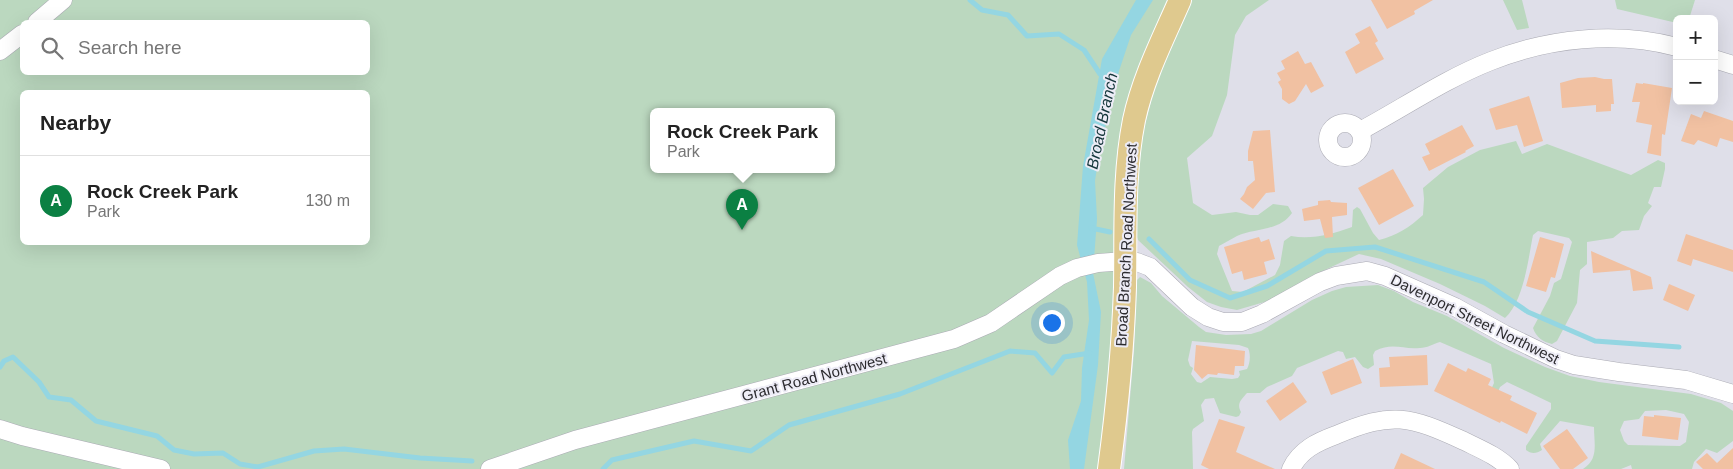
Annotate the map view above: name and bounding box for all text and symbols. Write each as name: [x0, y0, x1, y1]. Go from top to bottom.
map controls: [1673, 15, 1718, 105]
button: +: [1673, 15, 1718, 60]
search box: [20, 20, 370, 75]
icon: search: [38, 34, 66, 62]
text: Search here: [78, 37, 182, 58]
button: −: [1673, 60, 1718, 105]
water label: Broad Branch: [1084, 71, 1121, 171]
popup: [650, 108, 835, 173]
text: Nearby: [40, 111, 111, 134]
text: Rock Creek Park: [667, 121, 818, 142]
street label: Broad Branch Road Northwest: [1112, 142, 1140, 347]
text: Park: [667, 143, 700, 160]
text: Rock Creek Park: [87, 181, 238, 202]
pin: A: [726, 189, 758, 230]
text: A: [50, 192, 62, 209]
text: 130 m: [306, 192, 350, 209]
text: Park: [87, 203, 120, 220]
street label: Davenport Street Northwest: [1388, 271, 1563, 368]
your location: [1039, 310, 1065, 336]
street label: Grant Road Northwest: [740, 349, 889, 405]

